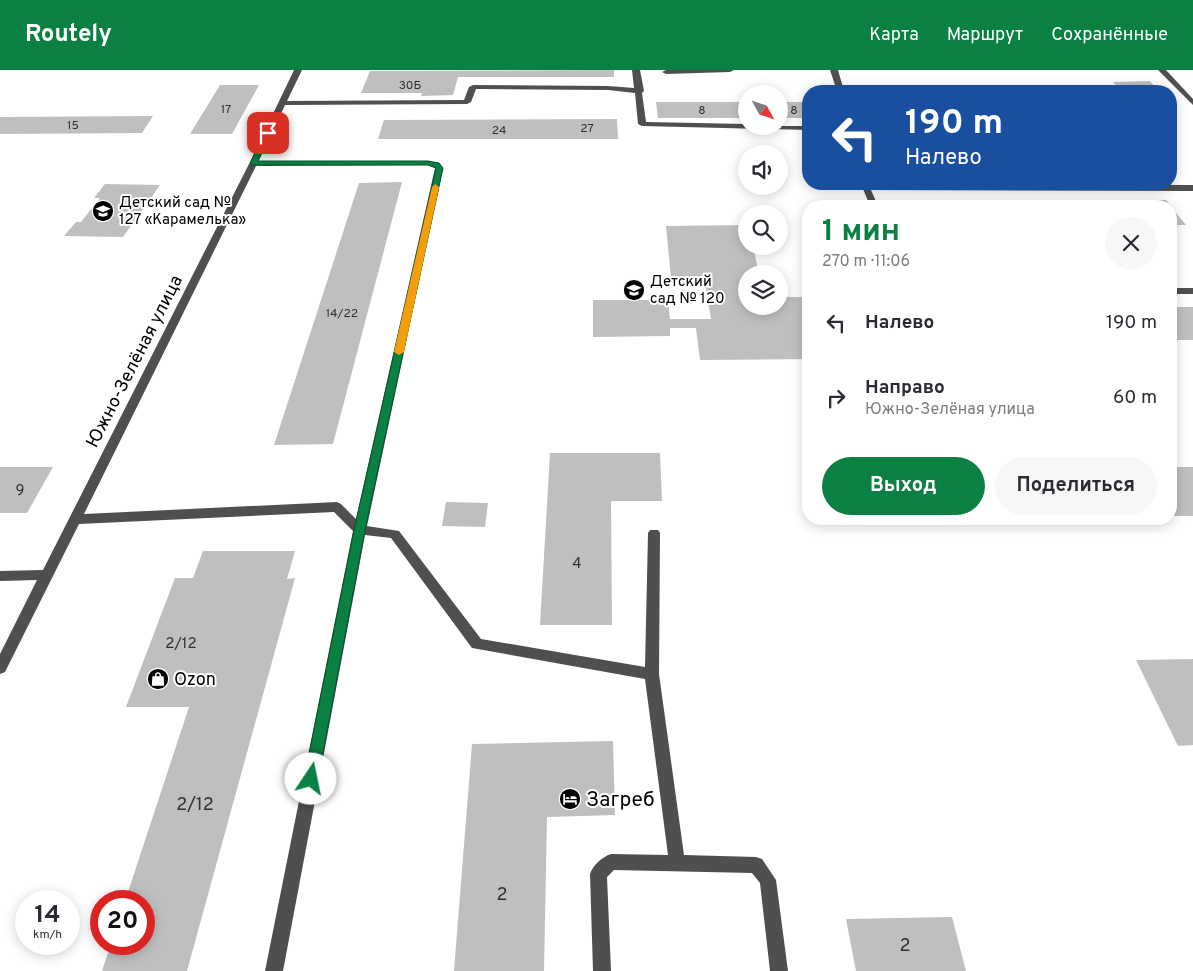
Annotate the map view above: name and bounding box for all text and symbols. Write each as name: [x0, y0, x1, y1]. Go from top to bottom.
text: Routely: [25, 20, 112, 50]
text: Карта: [869, 24, 919, 47]
text: Маршрут: [947, 24, 1023, 47]
text: Сохранённые: [1051, 24, 1168, 47]
house number: 30Б: [399, 78, 421, 94]
north arrow: [738, 85, 788, 135]
map controls: [738, 85, 788, 315]
house number: 17: [221, 102, 231, 118]
text: 190 m: [905, 102, 1003, 146]
house number: 8: [698, 103, 706, 119]
house number: 8: [790, 103, 798, 119]
icon: left: [822, 105, 887, 170]
pin: [247, 112, 289, 154]
house number: 15: [67, 118, 79, 134]
icon: arrive: [254, 119, 282, 147]
house number: 27: [580, 121, 594, 137]
house number: 24: [492, 123, 506, 139]
button: sound: [738, 145, 788, 195]
text: Налево: [905, 145, 982, 172]
place label: Детский сад № 127 «Карамелька»: [119, 194, 246, 230]
school or university icon: Детский сад № 127 «Карамелька»: [91, 199, 115, 223]
button: search: [738, 205, 788, 255]
text: 1 мин: [822, 214, 900, 251]
button: close: [1105, 217, 1157, 269]
text: 270 m · 11:06: [822, 252, 910, 272]
button: layers: [738, 265, 788, 315]
street label: Южно-Зелёная улица: [82, 271, 189, 452]
place label: Детский сад № 120: [650, 273, 725, 309]
school or university icon: Детский сад № 120: [622, 278, 646, 302]
house number: 14/22: [326, 306, 358, 322]
icon: left: [822, 309, 850, 337]
text: Налево: [865, 311, 934, 335]
text: 190 m: [1106, 311, 1157, 335]
text: Направо: [865, 376, 945, 400]
icon: right: [822, 384, 850, 412]
text: 60 m: [1113, 386, 1157, 410]
text: Южно-Зелёная улица: [865, 400, 1035, 420]
button: Выход: [822, 457, 985, 515]
button: Поделиться: [995, 457, 1157, 515]
house number: 9: [16, 482, 24, 501]
house number: 4: [572, 555, 582, 574]
house number: 2/12: [165, 635, 197, 654]
shop icon: Ozon: [146, 667, 170, 691]
place label: Ozon: [174, 669, 216, 692]
position arrow: [284, 752, 336, 804]
hotel icon: Загреб: [558, 787, 582, 811]
place label: Загреб: [586, 787, 655, 814]
house number: 2/12: [176, 794, 214, 817]
house number: 2: [496, 884, 508, 907]
speed limit sign: 20: [90, 890, 155, 955]
text: 14: [34, 900, 61, 932]
text: km/h: [33, 927, 62, 943]
house number: 2: [899, 935, 911, 958]

